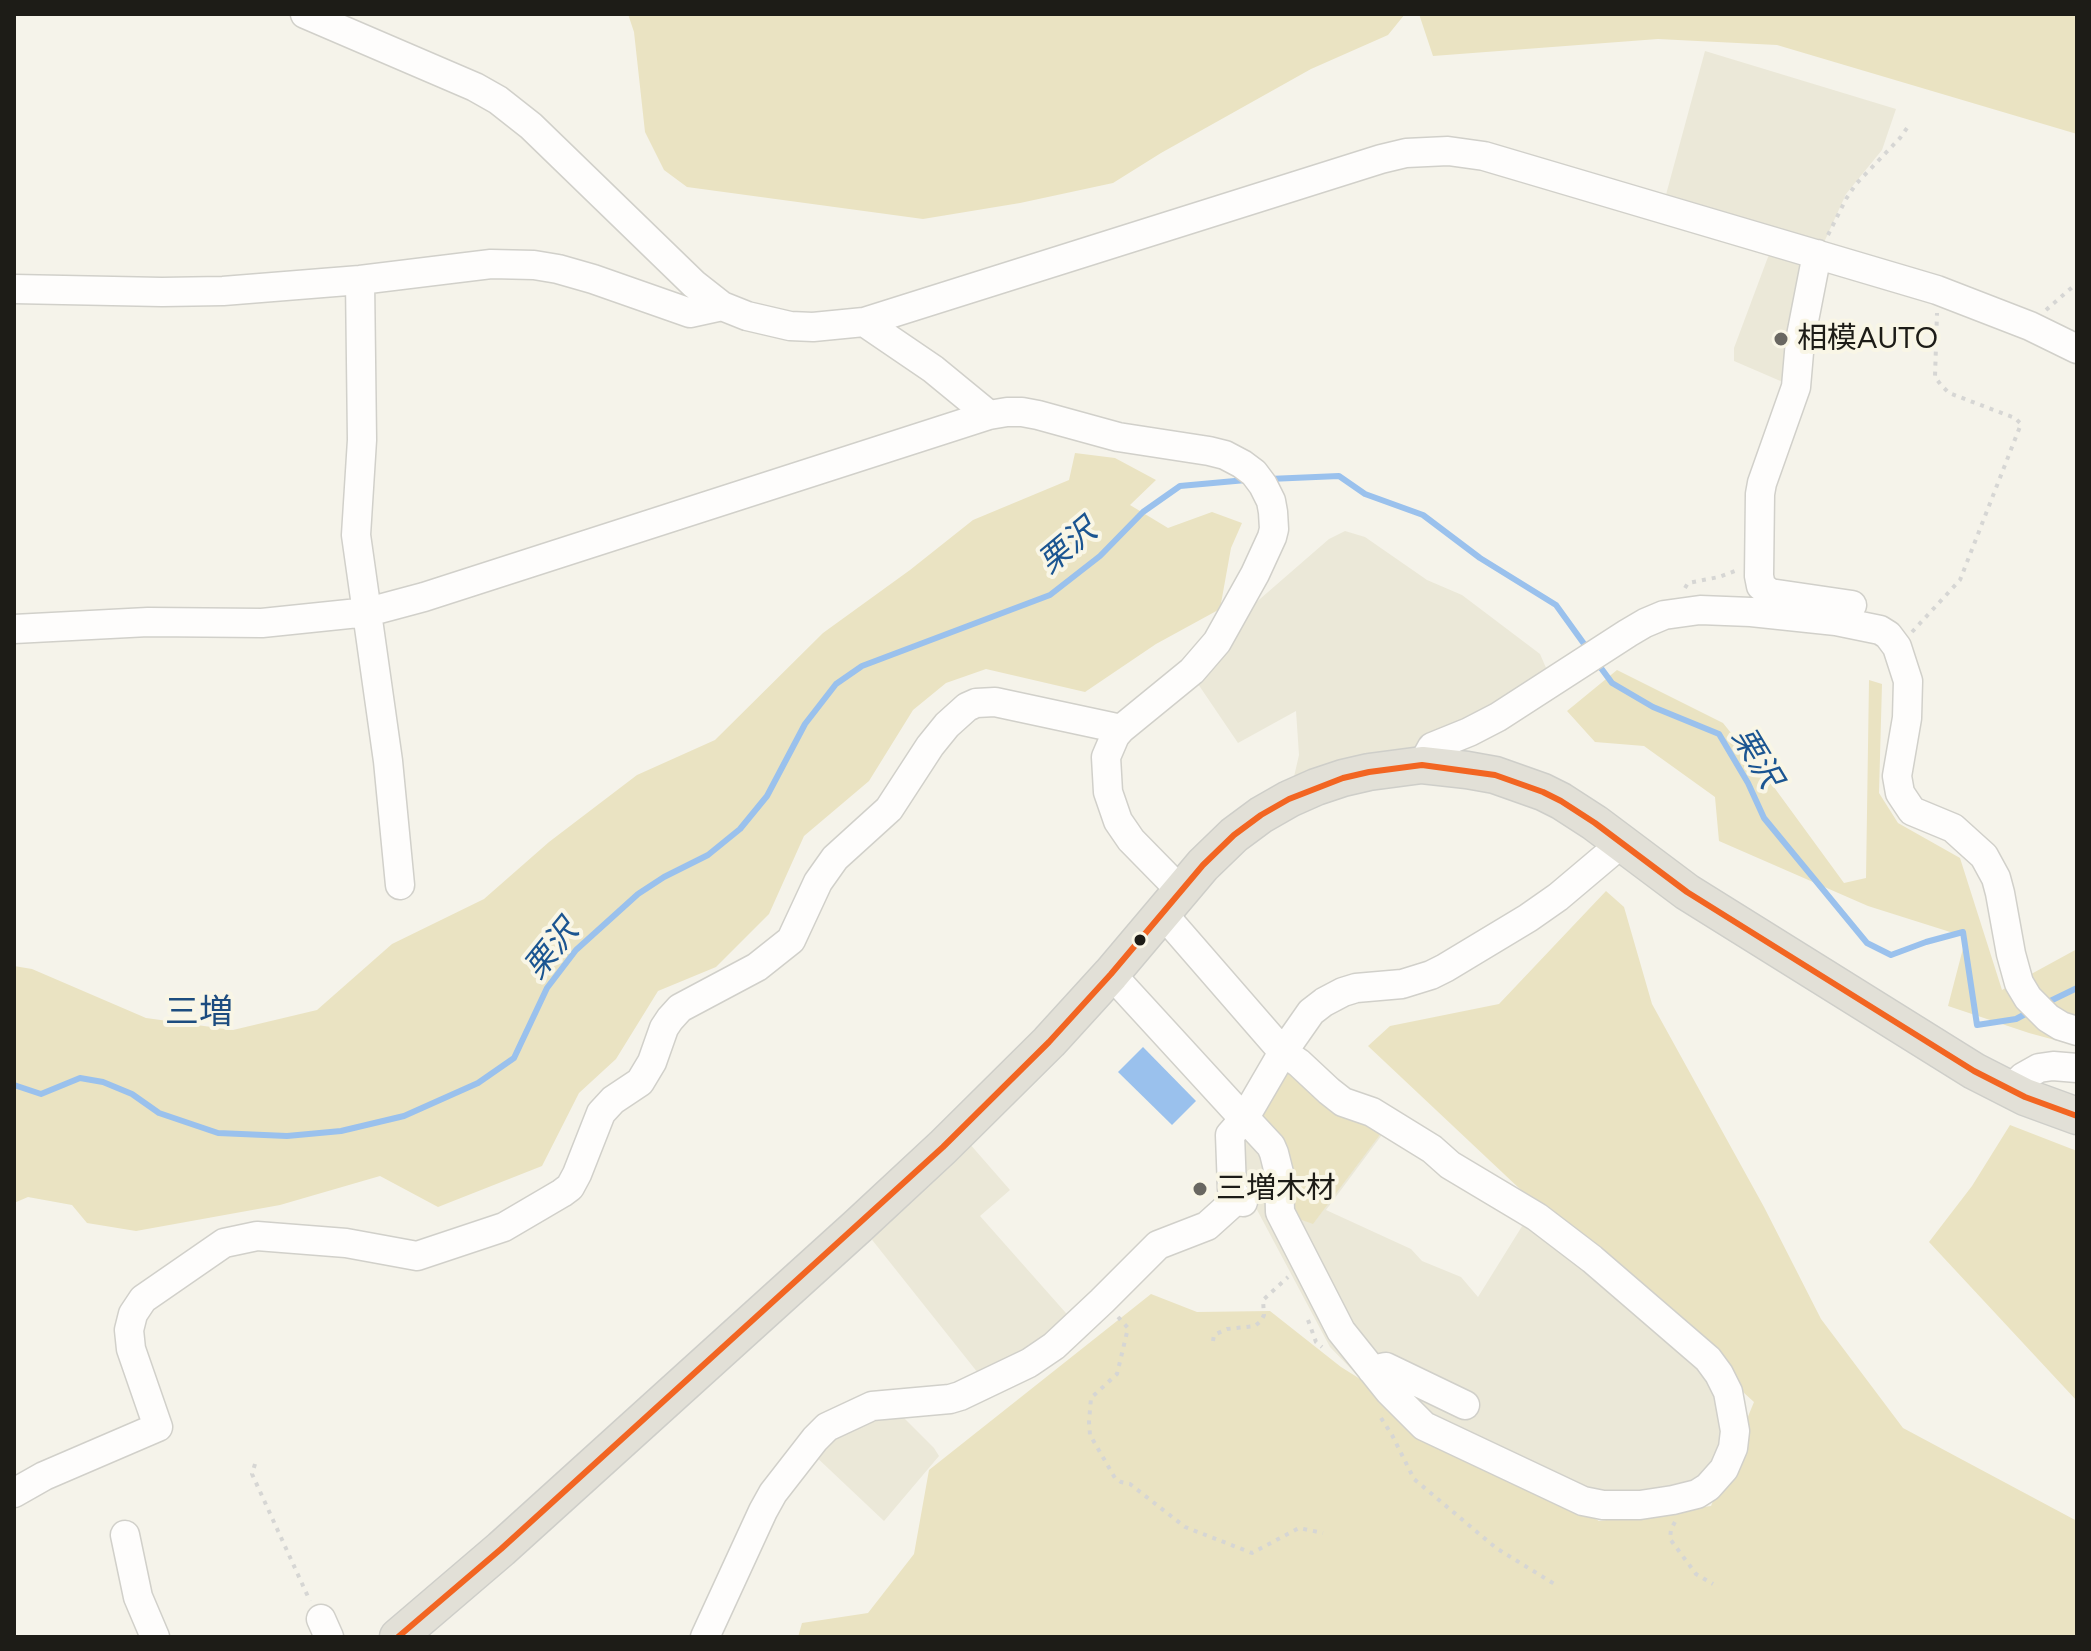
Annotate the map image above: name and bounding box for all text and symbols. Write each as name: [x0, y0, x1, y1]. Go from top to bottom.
place label: 相模AUTO: [1797, 321, 1938, 357]
marker: 相模AUTO: [1772, 330, 1790, 348]
water label: 栗沢: [1031, 512, 1105, 582]
water label: 栗沢: [1723, 721, 1789, 795]
water label: 栗沢: [517, 913, 587, 987]
unlabelled marker: [1132, 932, 1148, 948]
district label: 三増: [165, 993, 233, 1033]
place label: 三増木材: [1216, 1171, 1336, 1207]
marker: 三増木材: [1191, 1180, 1209, 1198]

